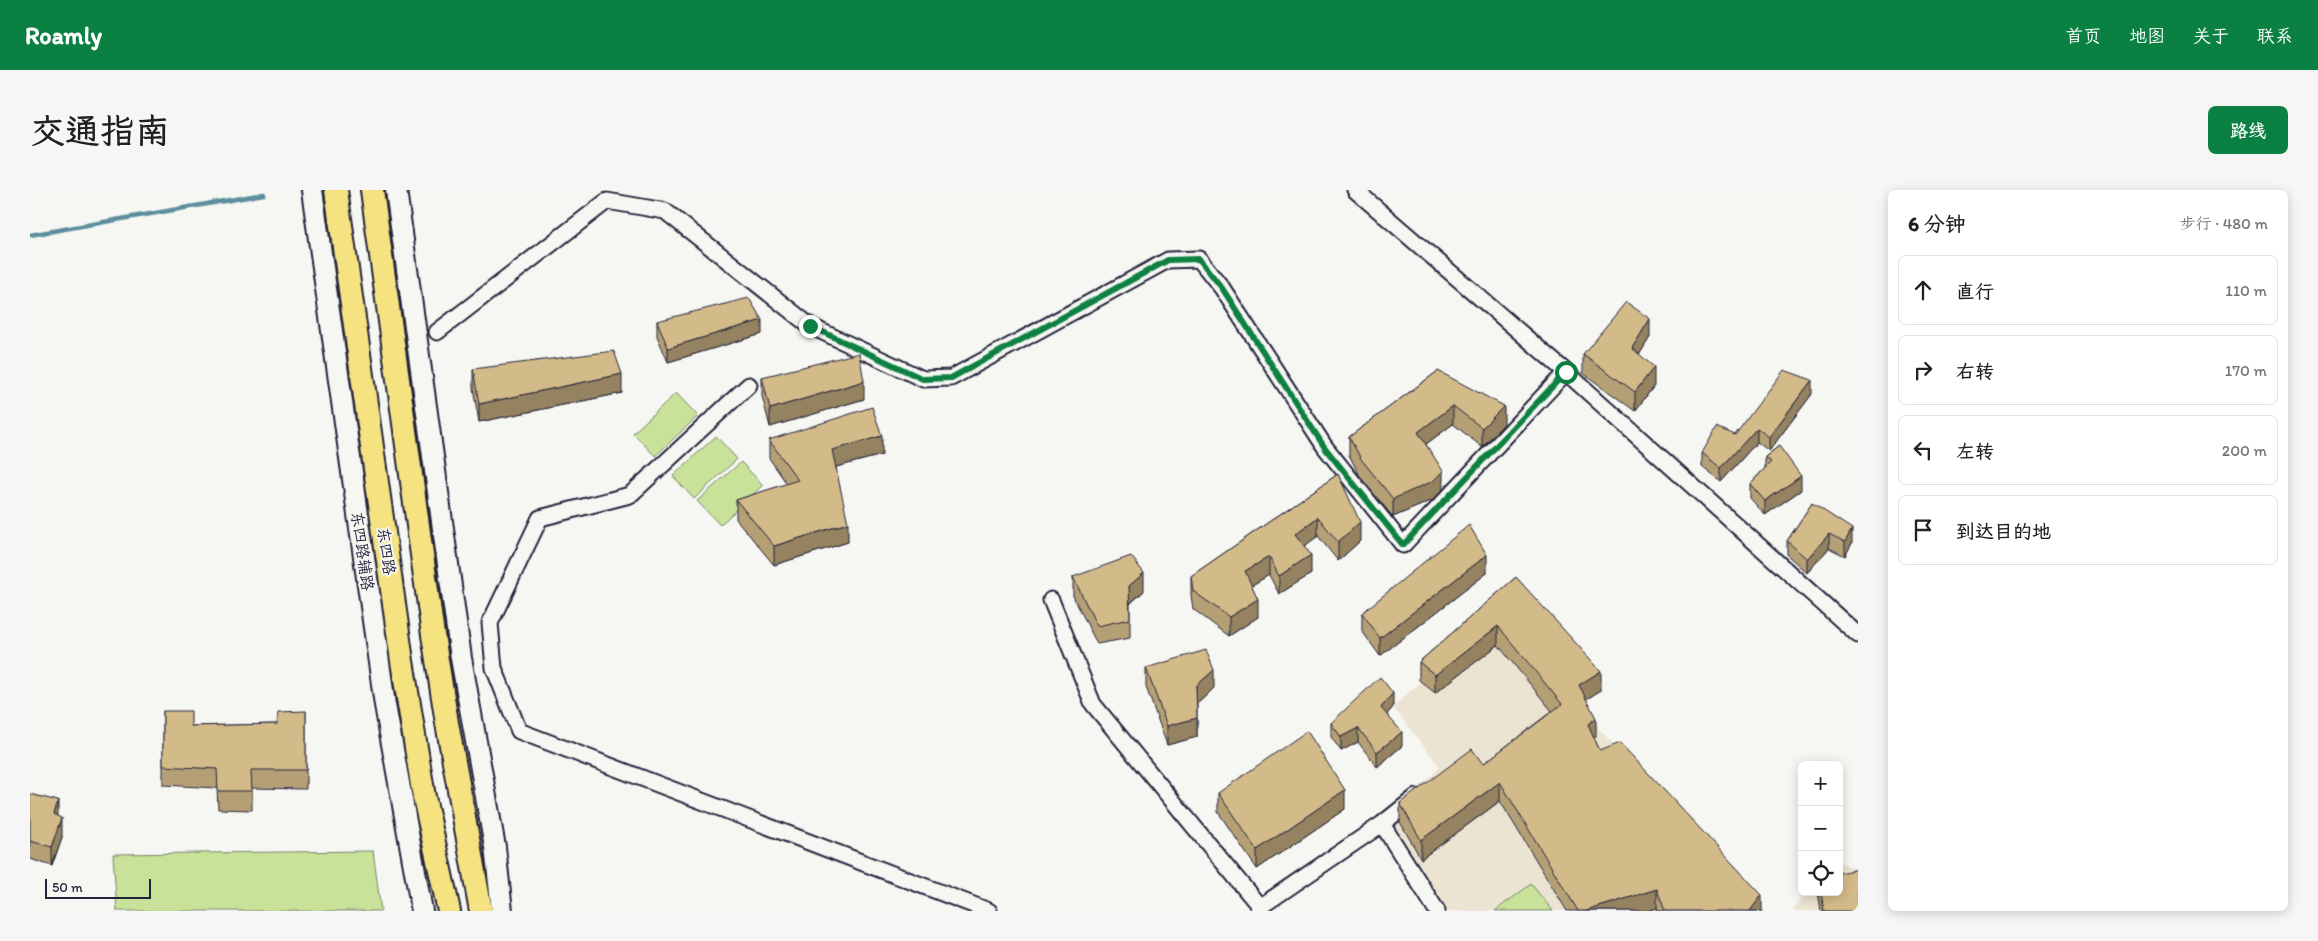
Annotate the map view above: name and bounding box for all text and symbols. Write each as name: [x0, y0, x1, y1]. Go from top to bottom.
text: Roamly: [25, 21, 102, 50]
text: 首页: [2065, 25, 2101, 47]
text: 地图: [2129, 25, 2165, 47]
text: 关于: [2193, 25, 2229, 47]
text: 联系: [2257, 25, 2293, 47]
button: 路线: [2208, 106, 2288, 154]
text: 交通指南: [30, 110, 170, 152]
text: 6 分钟: [1908, 211, 1966, 236]
text: 步行 · 480 m: [2180, 214, 2268, 233]
icon: ahead: [1909, 276, 1937, 304]
text: 直行: [1956, 280, 1994, 303]
text: 110 m: [2225, 281, 2267, 300]
route end: [799, 315, 822, 338]
icon: right: [1909, 356, 1937, 384]
text: 右转: [1956, 360, 1994, 383]
route start: [1555, 361, 1578, 384]
text: 170 m: [2225, 361, 2267, 380]
icon: left: [1909, 436, 1937, 464]
text: 左转: [1956, 440, 1994, 463]
text: 200 m: [2222, 441, 2267, 460]
street label: 东四路辅路: [348, 510, 377, 592]
icon: arrive: [1909, 516, 1937, 544]
text: 到达目的地: [1956, 520, 2051, 543]
street label: 东四路: [374, 526, 399, 576]
map controls: [1798, 761, 1843, 896]
button: +: [1798, 761, 1843, 806]
button: −: [1798, 806, 1843, 851]
button: locate: [1798, 851, 1843, 896]
scale bar: [45, 876, 151, 899]
text: 50 m: [52, 879, 83, 896]

